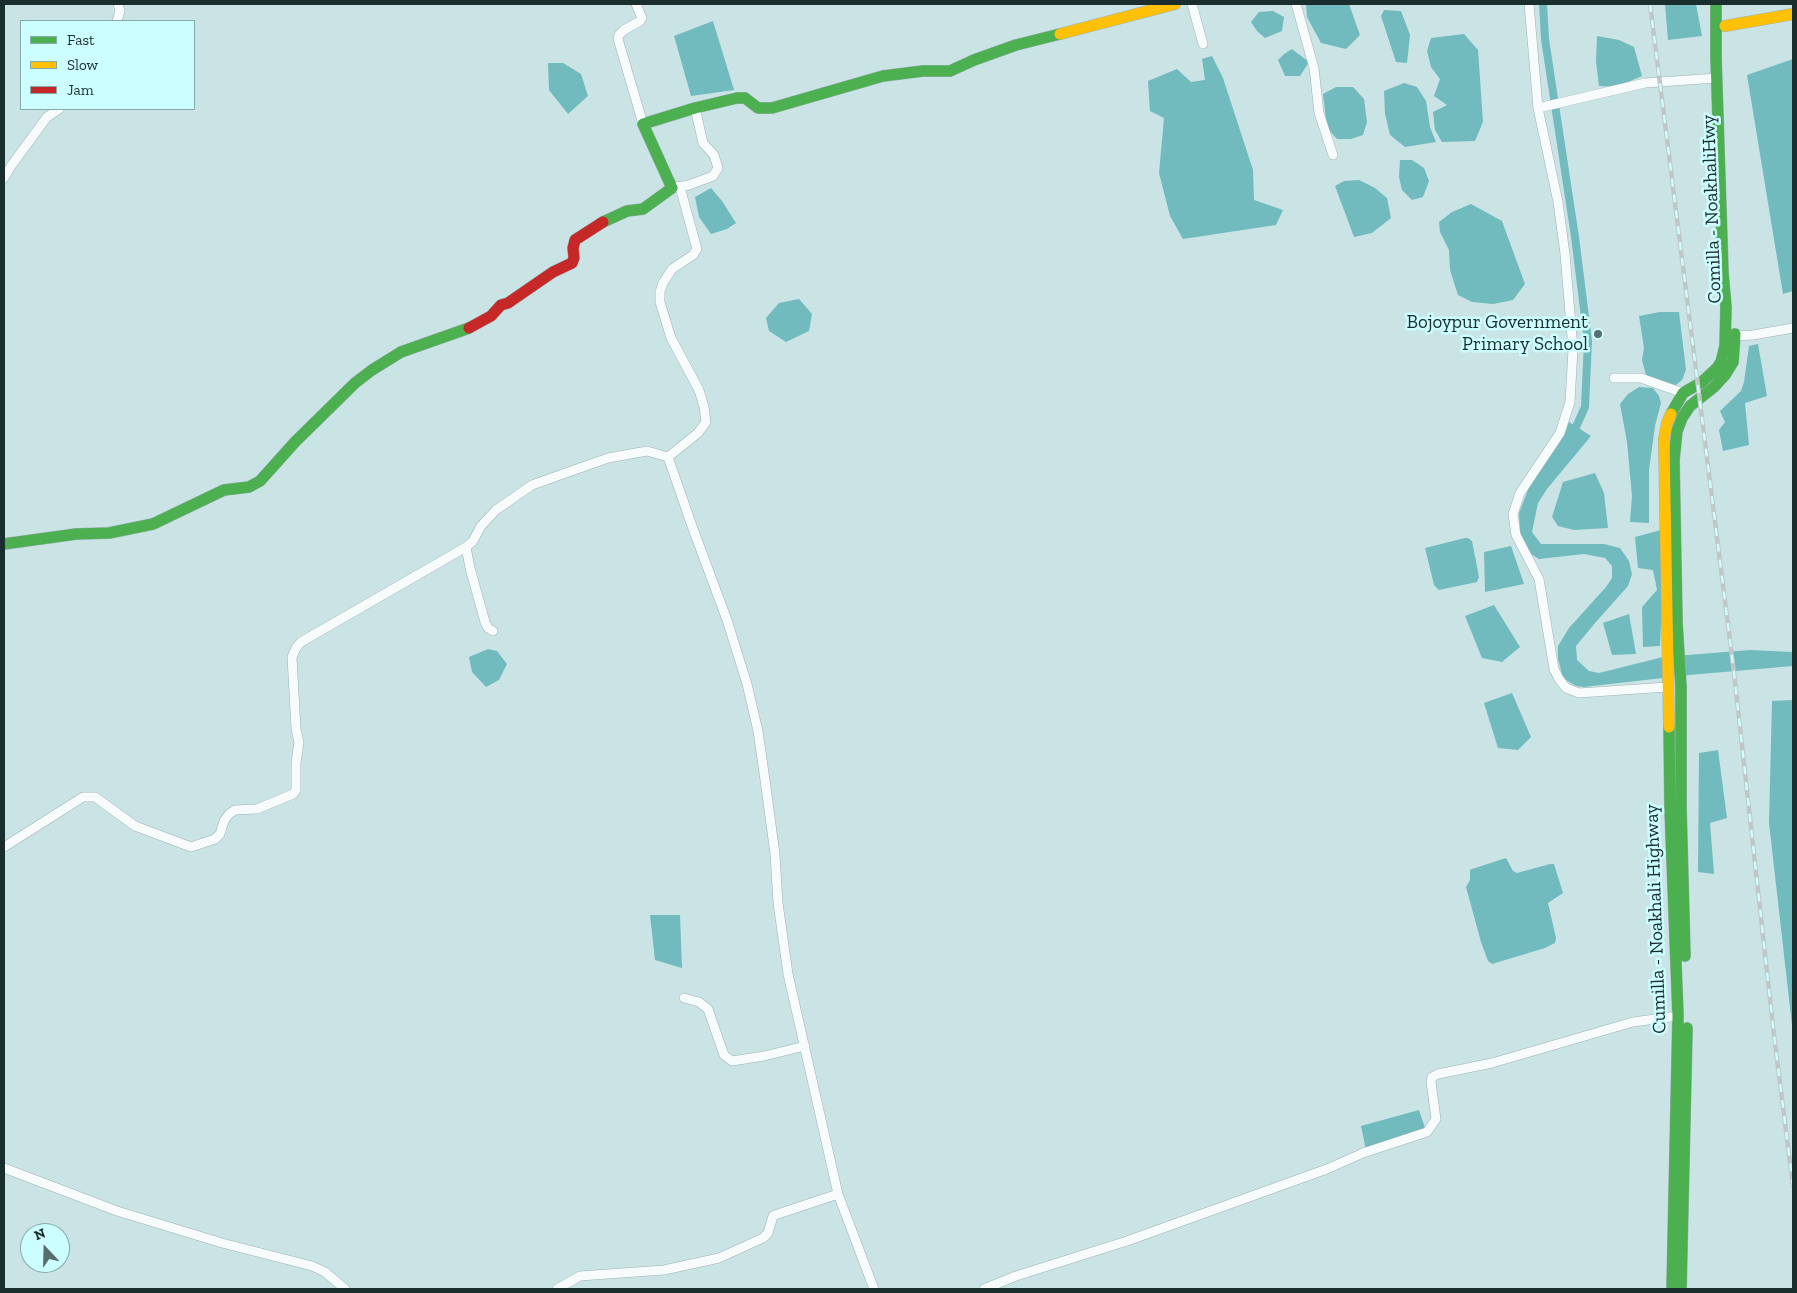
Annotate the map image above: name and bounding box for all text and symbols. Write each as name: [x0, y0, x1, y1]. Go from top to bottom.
legend: [20, 20, 195, 110]
text: Fast: [67, 31, 95, 49]
text: Slow: [67, 56, 98, 74]
text: Jam: [67, 81, 94, 99]
street label: Comilla - NoakhaliHwy: [1697, 114, 1727, 304]
place label: Bojoypur Government Primary School: [1406, 312, 1588, 356]
marker: Bojoypur Government Primary School: [1592, 328, 1604, 340]
street label: Cumilla - Noakhali Highway: [1641, 804, 1671, 1034]
north arrow: [20, 1223, 70, 1273]
text: N: [32, 1225, 48, 1244]

